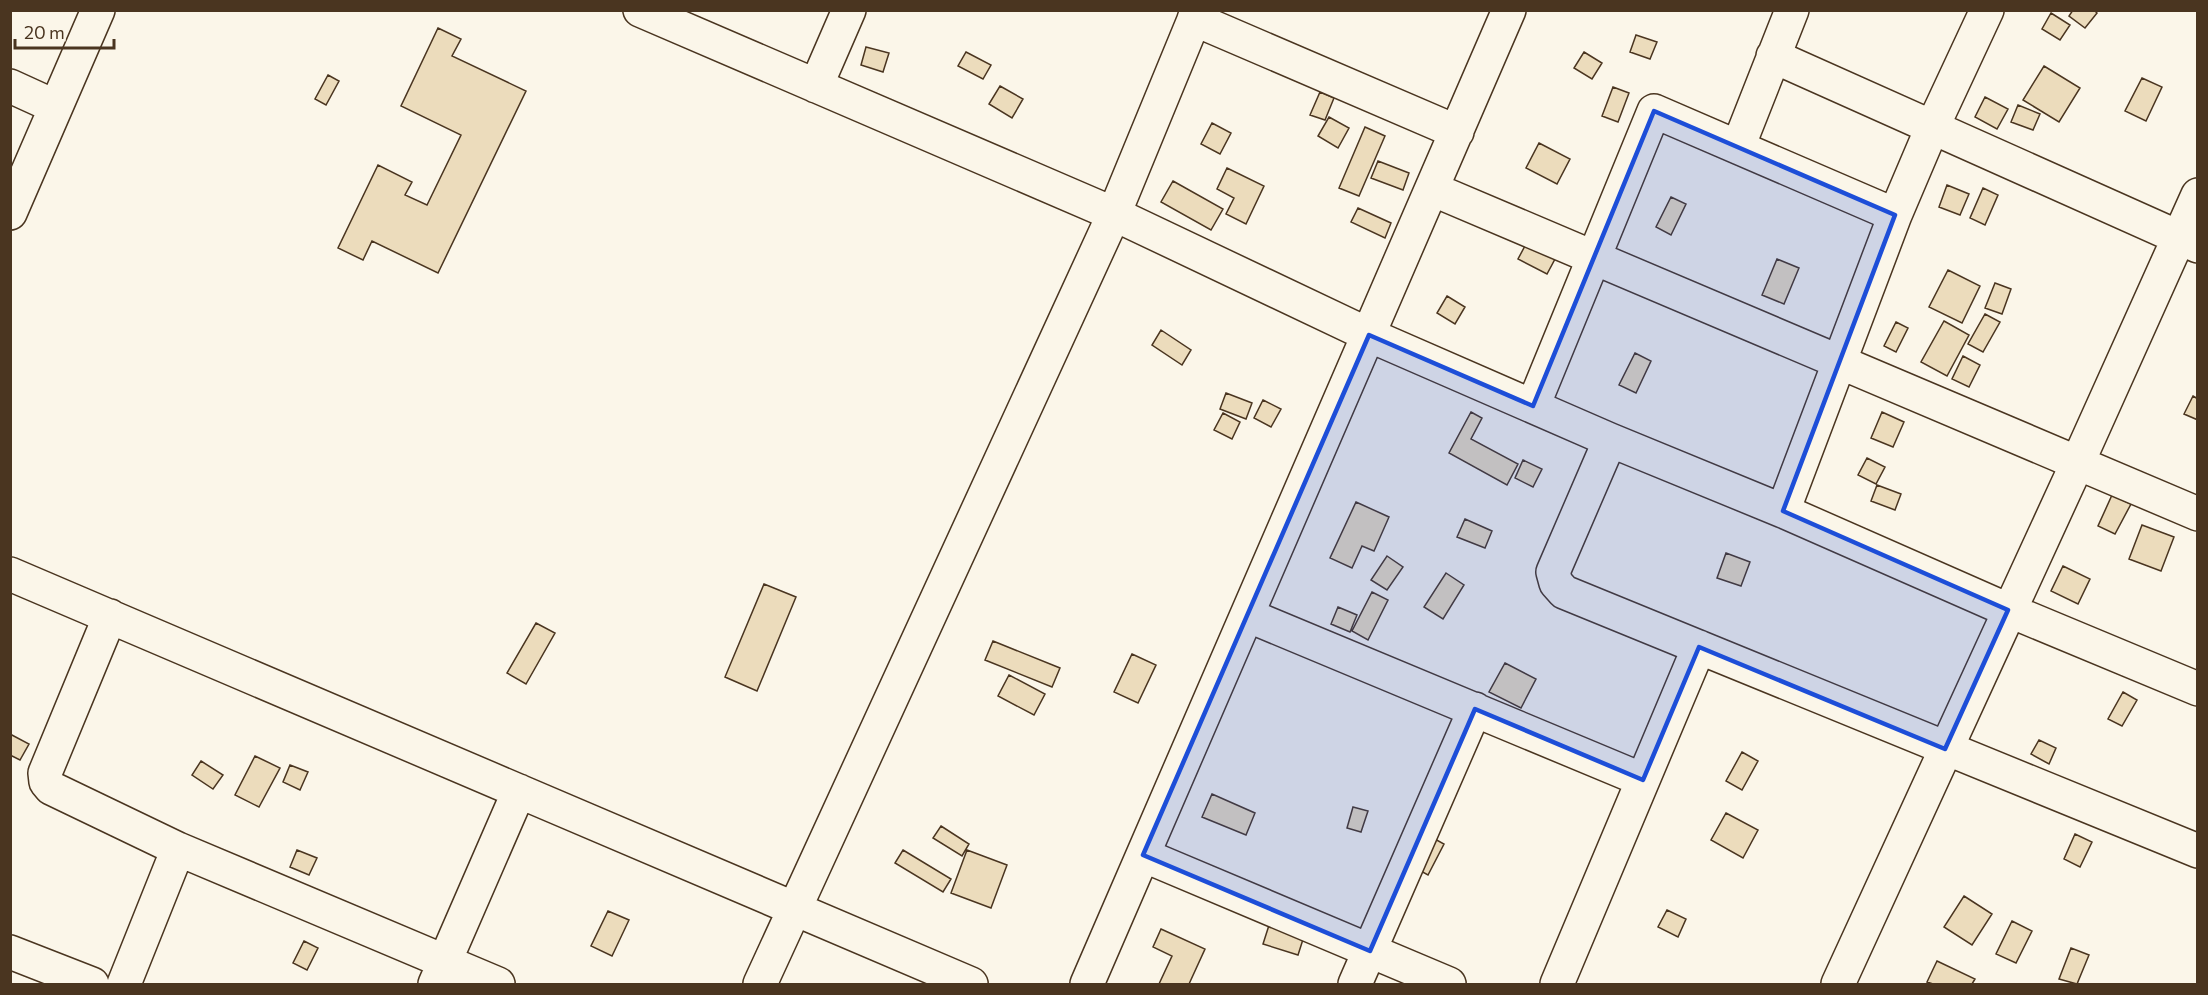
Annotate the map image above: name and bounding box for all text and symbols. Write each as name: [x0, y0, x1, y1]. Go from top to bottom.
scale bar: [15, 12, 114, 50]
text: 20 m: [24, 21, 65, 43]

